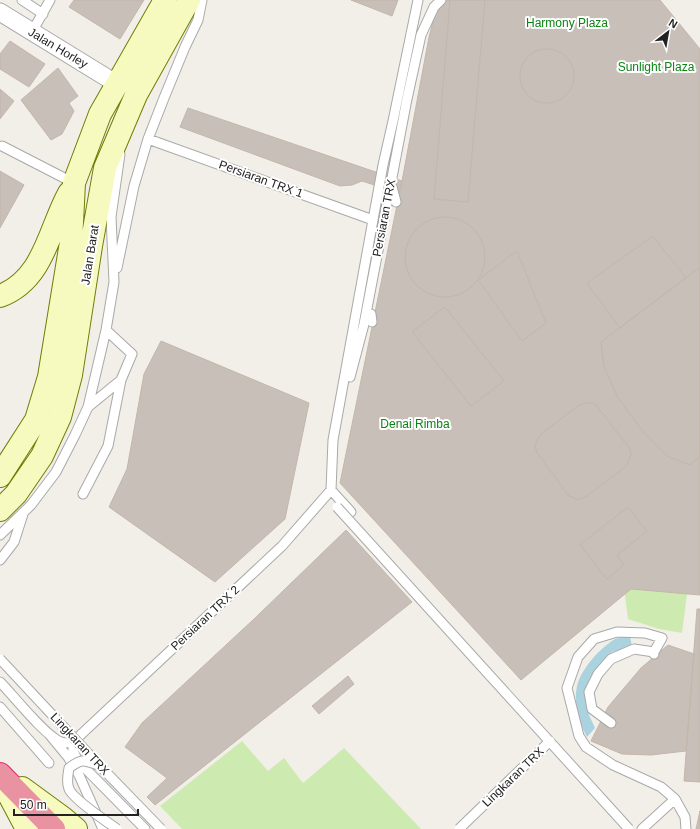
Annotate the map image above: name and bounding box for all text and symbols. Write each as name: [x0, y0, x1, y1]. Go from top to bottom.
north arrow: [648, 12, 688, 52]
park label: Harmony Plaza: [526, 16, 608, 30]
text: N: [667, 16, 680, 31]
street label: Jalan Horley: [26, 25, 90, 71]
park label: Sunlight Plaza: [618, 60, 695, 74]
street label: Persiaran TRX 1: [217, 157, 305, 201]
street label: Persiaran TRX: [370, 178, 398, 258]
street label: Jalan Barat: [78, 223, 102, 286]
park label: Denai Rimba: [380, 417, 450, 431]
street label: Persiaran TRX 2: [168, 582, 242, 653]
street label: Lingkaran TRX: [48, 710, 112, 778]
street label: Lingkaran TRX: [479, 744, 547, 810]
scale bar: [14, 791, 138, 817]
text: 50 m: [20, 798, 47, 812]

